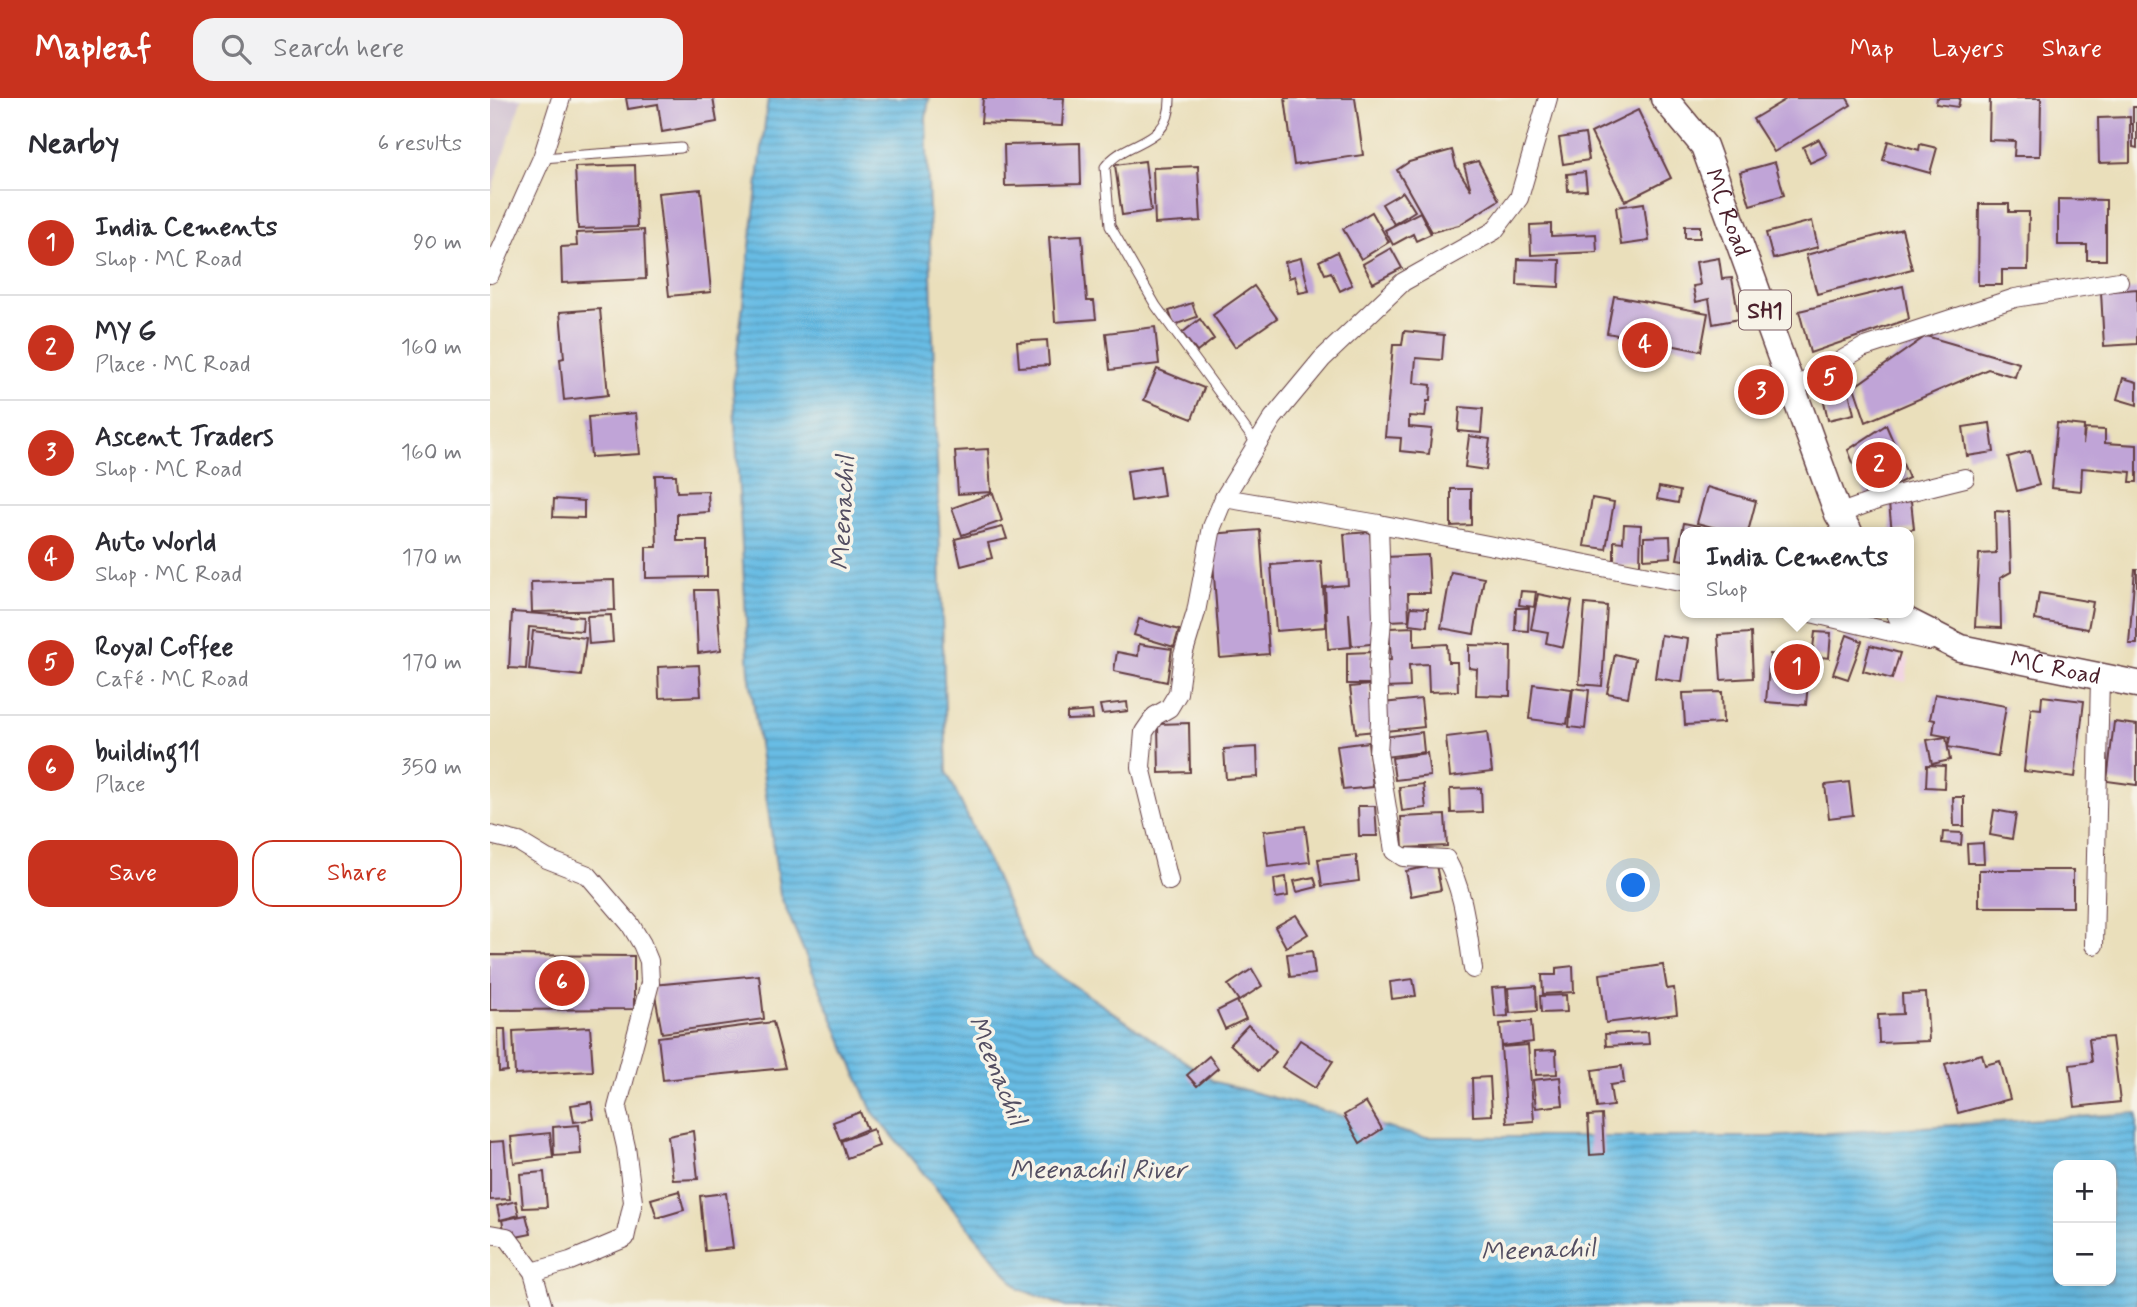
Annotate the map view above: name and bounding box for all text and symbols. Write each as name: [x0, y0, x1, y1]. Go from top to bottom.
search box: [193, 18, 683, 81]
text: Mapleaf: [35, 27, 151, 71]
icon: search: [217, 30, 255, 68]
text: Search here: [273, 32, 404, 66]
text: Map: [1850, 34, 1894, 65]
text: Layers: [1932, 34, 2004, 65]
text: Share: [2042, 34, 2102, 65]
text: Nearby: [28, 124, 119, 163]
text: 6 results: [378, 129, 462, 159]
street label: MC Road: [1697, 165, 1757, 261]
text: India Cements: [95, 211, 277, 245]
text: 1: [46, 228, 56, 258]
text: 90 m: [413, 228, 462, 258]
text: Shop · MC Road: [95, 245, 242, 275]
road number: SH1: [1739, 290, 1791, 330]
text: MY G: [95, 316, 156, 350]
pin: 4: [1622, 319, 1668, 371]
text: 2: [45, 333, 57, 363]
text: 160 m: [401, 333, 462, 363]
text: Place · MC Road: [95, 350, 251, 380]
pin: 5: [1807, 352, 1853, 404]
pin: 3: [1738, 366, 1784, 418]
text: Ascent Traders: [95, 421, 273, 455]
text: 3: [46, 438, 56, 468]
text: 160 m: [401, 438, 462, 468]
pin: 2: [1856, 439, 1902, 491]
water label: Meenachil: [824, 453, 864, 571]
text: Shop · MC Road: [95, 455, 242, 485]
text: Auto World: [95, 526, 216, 560]
popup: [1680, 527, 1914, 618]
text: India Cements: [1706, 541, 1888, 575]
text: 4: [44, 543, 58, 573]
text: 170 m: [402, 543, 462, 573]
text: Shop · MC Road: [95, 560, 242, 590]
text: Shop: [1706, 575, 1748, 605]
text: Royal Coffee: [95, 631, 233, 665]
pin: 1: [1774, 641, 1820, 693]
street label: MC Road: [2007, 645, 2103, 693]
text: 5: [44, 648, 58, 678]
text: 170 m: [402, 648, 462, 678]
text: Café · MC Road: [95, 665, 248, 695]
text: building11: [95, 736, 200, 770]
text: 6: [45, 753, 57, 783]
text: 350 m: [401, 753, 462, 783]
text: Place: [95, 770, 146, 800]
button: Save: [28, 840, 238, 907]
button: Share: [252, 840, 462, 907]
your location: [1616, 868, 1650, 902]
pin: 6: [539, 957, 585, 1009]
water label: Meenachil: [959, 1011, 1034, 1132]
water label: Meenachil River: [1010, 1154, 1189, 1188]
map controls: [2053, 1160, 2116, 1286]
button: +: [2053, 1160, 2116, 1223]
button: −: [2053, 1223, 2116, 1286]
water label: Meenachil: [1480, 1232, 1598, 1270]

